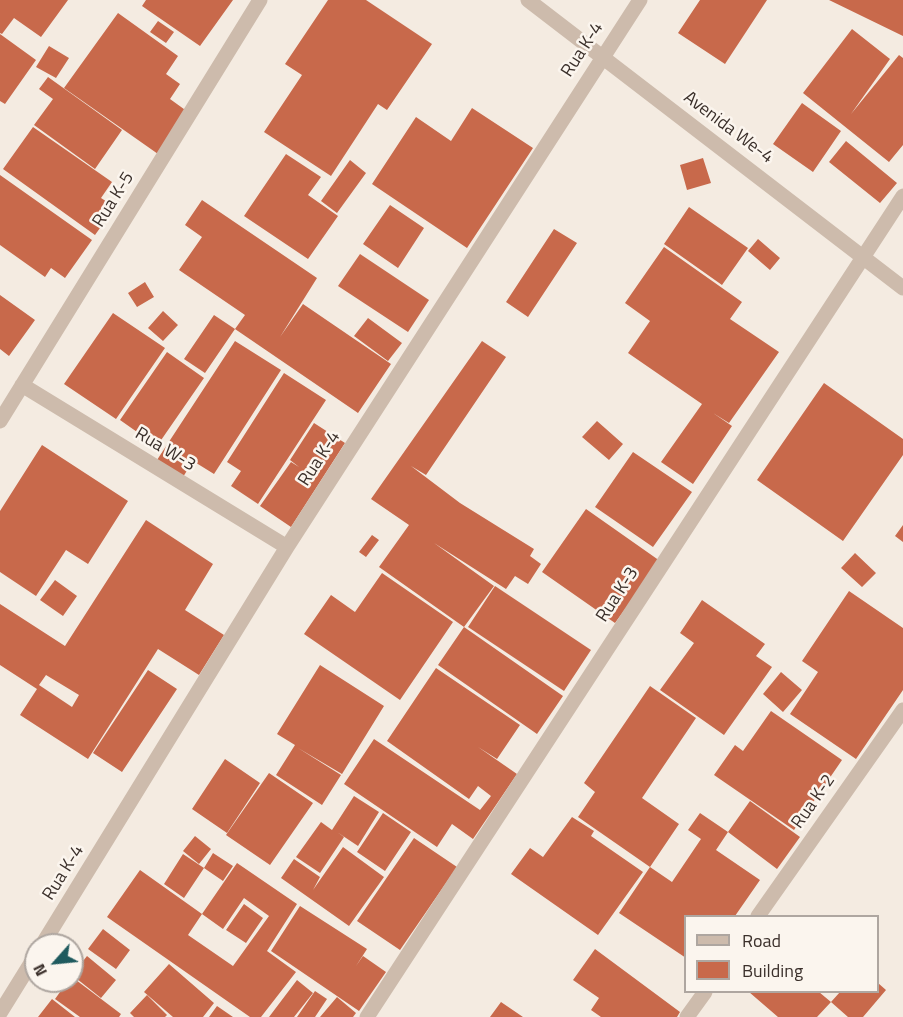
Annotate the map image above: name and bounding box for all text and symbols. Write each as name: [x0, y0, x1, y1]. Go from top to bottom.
street label: Rua K-4: [557, 18, 609, 82]
street label: Avenida We-4: [679, 87, 777, 169]
street label: Rua K-5: [89, 168, 139, 232]
street label: Rua W-3: [131, 423, 199, 477]
street label: Rua K-4: [294, 427, 346, 491]
street label: Rua K-3: [592, 563, 644, 627]
street label: Rua K-2: [788, 771, 840, 833]
street label: Rua K-4: [39, 841, 89, 905]
legend: [684, 915, 879, 993]
text: Road: [742, 927, 781, 954]
north arrow: [24, 933, 84, 993]
text: Building: [742, 957, 803, 984]
text: N: [27, 960, 53, 981]

